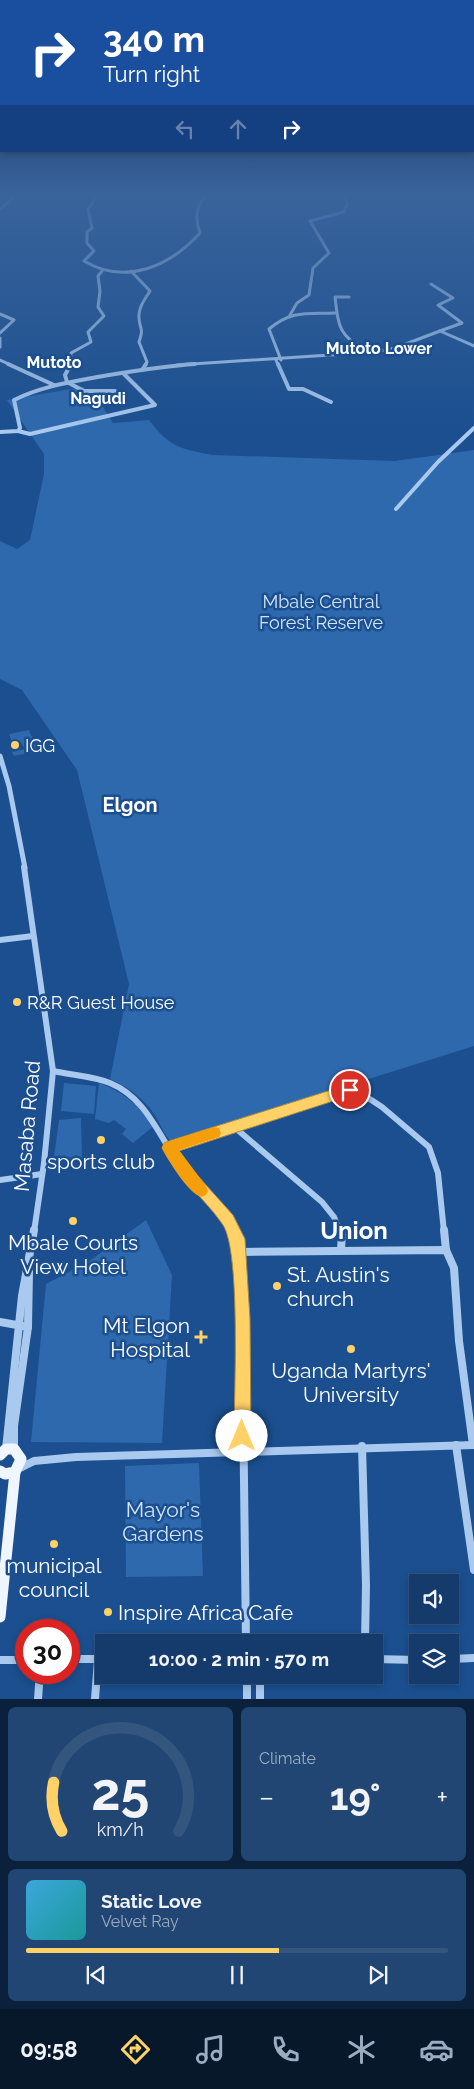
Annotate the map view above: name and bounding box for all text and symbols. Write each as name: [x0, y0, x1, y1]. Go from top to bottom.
text: 340 m: [103, 19, 205, 60]
icon: right: [20, 20, 85, 85]
text: Turn right: [103, 61, 200, 87]
icon: left: [171, 115, 199, 143]
icon: ahead: [224, 115, 252, 143]
icon: right: [277, 115, 305, 143]
district label: Mutoto Lower: [326, 339, 432, 358]
district label: Mutoto: [26, 353, 82, 372]
district label: Nagudi: [70, 389, 126, 408]
park label: Mbale Central Forest Reserve: [259, 591, 383, 633]
place label: IGG: [25, 735, 55, 756]
marker: IGG: [9, 739, 21, 751]
district label: Elgon: [102, 793, 158, 817]
place label: R&R Guest House: [27, 992, 175, 1013]
marker: R&R Guest House: [11, 996, 23, 1008]
street label: Masaba Road: [9, 1059, 45, 1193]
pin: [329, 1069, 371, 1111]
icon: arrive: [336, 1076, 364, 1104]
marker: sports club: [95, 1134, 107, 1146]
place label: sports club: [47, 1149, 155, 1174]
marker: Mbale Courts View Hotel: [67, 1215, 79, 1227]
district label: Union: [320, 1216, 388, 1245]
place label: Mbale Courts View Hotel: [8, 1230, 138, 1279]
place label: St. Austin's church: [287, 1262, 390, 1311]
marker: St. Austin's church: [271, 1280, 283, 1292]
place label: Mt Elgon Hospital: [103, 1313, 190, 1362]
marker: Mt Elgon Hospital: [194, 1330, 208, 1344]
marker: Uganda Martyrs' University: [345, 1343, 357, 1355]
place label: Uganda Martyrs' University: [271, 1358, 431, 1407]
position arrow: [215, 1409, 267, 1461]
park label: Mayor's Gardens: [122, 1497, 204, 1546]
marker: municipal council: [48, 1538, 60, 1550]
place label: municipal council: [7, 1553, 102, 1602]
map controls: [409, 1574, 459, 1684]
button: sound: [409, 1574, 459, 1624]
place label: Inspire Africa Cafe: [118, 1600, 293, 1625]
marker: Inspire Africa Cafe: [102, 1606, 114, 1618]
speed limit sign: 30: [15, 1619, 80, 1684]
button: layers: [409, 1634, 459, 1684]
text: 10:00 · 2 min · 570 m: [149, 1648, 329, 1670]
text: Climate: [259, 1749, 316, 1768]
text: 25: [91, 1761, 150, 1822]
text: 19°: [330, 1774, 381, 1819]
text: −: [259, 1781, 274, 1814]
text: +: [436, 1781, 448, 1814]
text: km/h: [97, 1819, 144, 1840]
text: Static Love: [101, 1890, 202, 1912]
text: Velvet Ray: [101, 1912, 179, 1931]
icon: previous: [82, 1961, 110, 1989]
icon: pause: [223, 1961, 251, 1989]
icon: next: [364, 1961, 392, 1989]
icon: directions: [118, 2032, 153, 2067]
icon: music: [193, 2032, 228, 2067]
icon: phone: [268, 2032, 303, 2067]
icon: climate: [344, 2032, 379, 2067]
icon: car: [419, 2032, 454, 2067]
text: 09:58: [20, 2036, 78, 2062]

